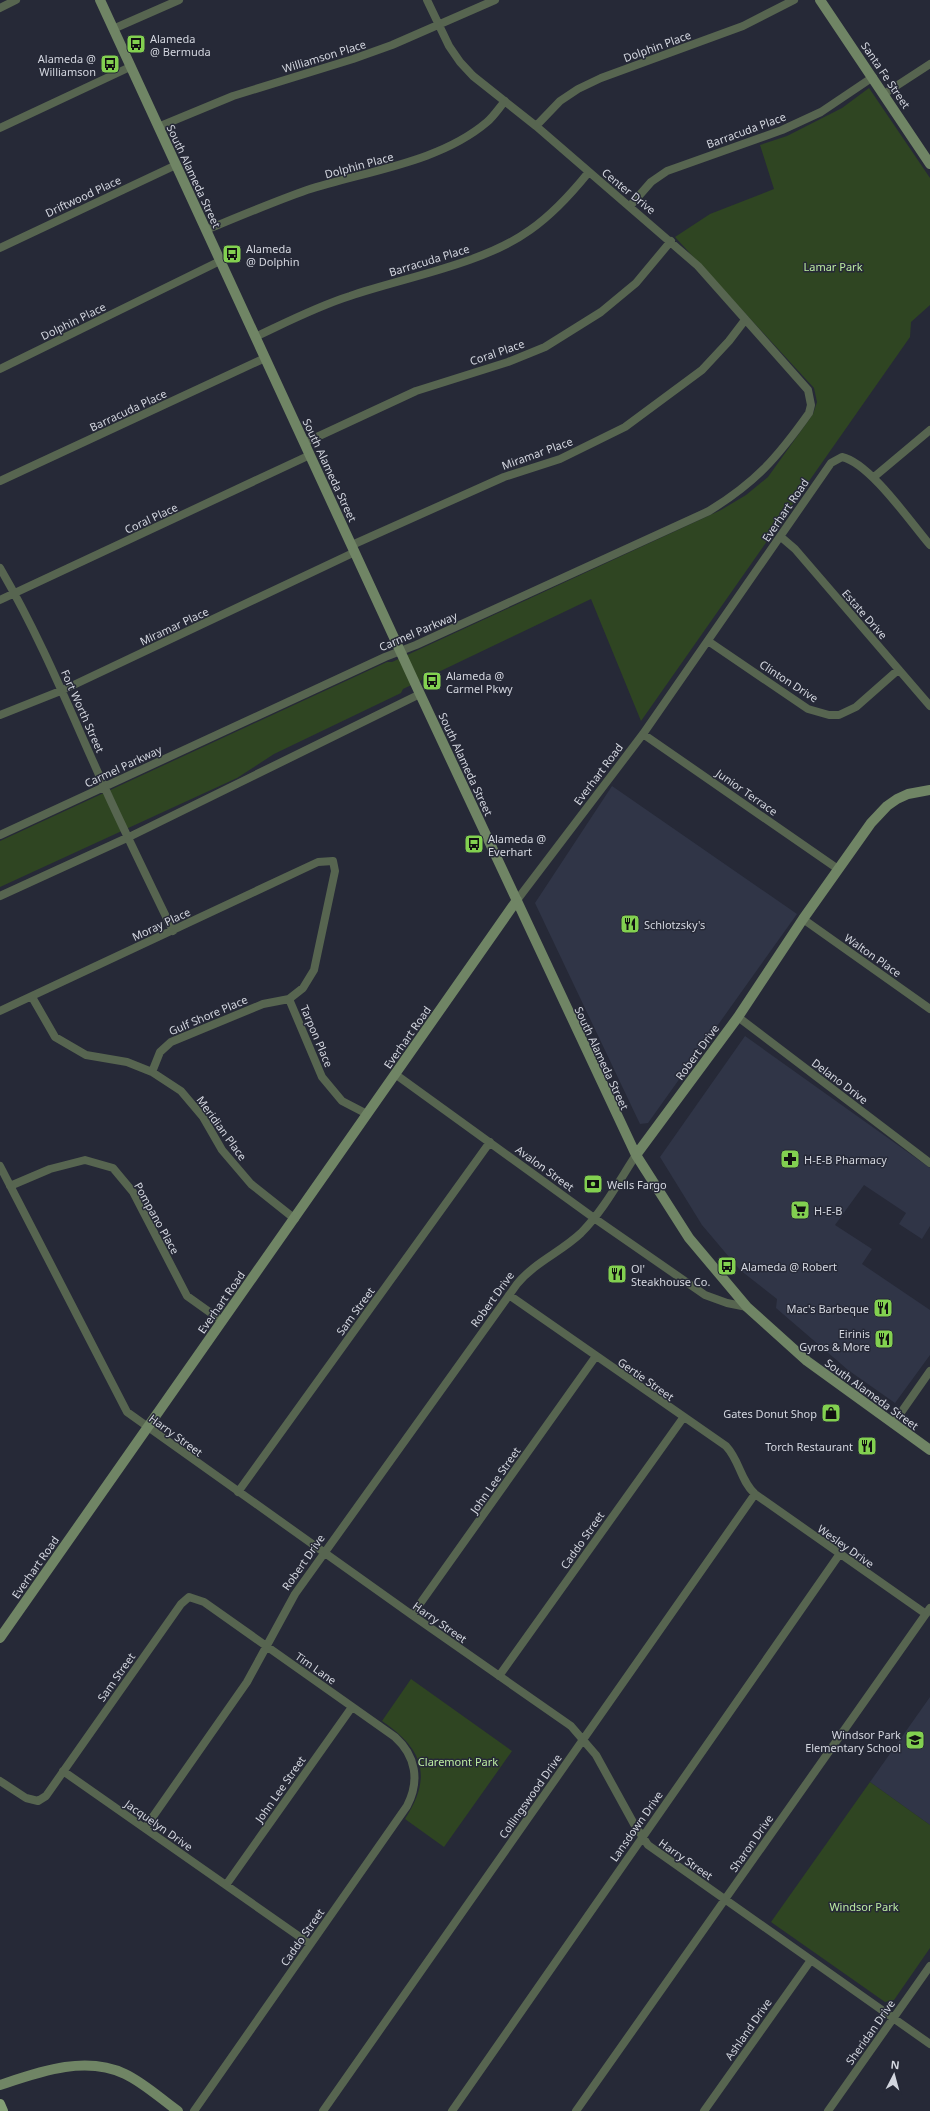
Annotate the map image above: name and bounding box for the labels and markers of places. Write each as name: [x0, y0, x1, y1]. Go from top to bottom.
place label: Alameda @ Bermuda: [150, 31, 211, 59]
bus stop icon: Alameda @ Bermuda: [125, 33, 147, 55]
place label: Alameda @ Williamson: [38, 51, 96, 79]
bus stop icon: Alameda @ Williamson: [99, 53, 121, 75]
place label: Alameda @ Dolphin: [246, 241, 299, 269]
bus stop icon: Alameda @ Dolphin: [221, 243, 243, 265]
place label: Alameda @ Carmel Pkwy: [446, 668, 513, 696]
bus stop icon: Alameda @ Carmel Pkwy: [421, 670, 443, 692]
place label: Alameda @ Everhart: [488, 831, 546, 859]
bus stop icon: Alameda @ Everhart: [463, 833, 485, 855]
restaurant icon: Schlotzsky's: [619, 913, 641, 935]
place label: Schlotzsky's: [644, 917, 705, 932]
pharmacy icon: H-E-B Pharmacy: [779, 1148, 801, 1170]
place label: H-E-B Pharmacy: [804, 1152, 887, 1167]
bank icon: Wells Fargo: [582, 1173, 604, 1195]
place label: Wells Fargo: [607, 1177, 667, 1192]
supermarket icon: H-E-B: [789, 1199, 811, 1221]
place label: H-E-B: [814, 1203, 843, 1218]
bus stop icon: Alameda @ Robert: [716, 1255, 738, 1277]
place label: Alameda @ Robert: [741, 1259, 837, 1274]
place label: Ol' Steakhouse Co.: [631, 1261, 710, 1289]
restaurant icon: Ol' Steakhouse Co.: [606, 1263, 628, 1285]
restaurant icon: Mac's Barbeque: [872, 1297, 894, 1319]
place label: Mac's Barbeque: [786, 1301, 869, 1316]
place label: Eirinis Gyros & More: [799, 1326, 870, 1354]
restaurant icon: Eirinis Gyros & More: [873, 1328, 895, 1350]
shop icon: Gates Donut Shop: [820, 1402, 842, 1424]
place label: Gates Donut Shop: [723, 1406, 817, 1421]
restaurant icon: Torch Restaurant: [856, 1435, 878, 1457]
place label: Torch Restaurant: [765, 1439, 853, 1454]
place label: Windsor Park Elementary School: [805, 1727, 901, 1755]
school or university icon: Windsor Park Elementary School: [904, 1729, 926, 1751]

